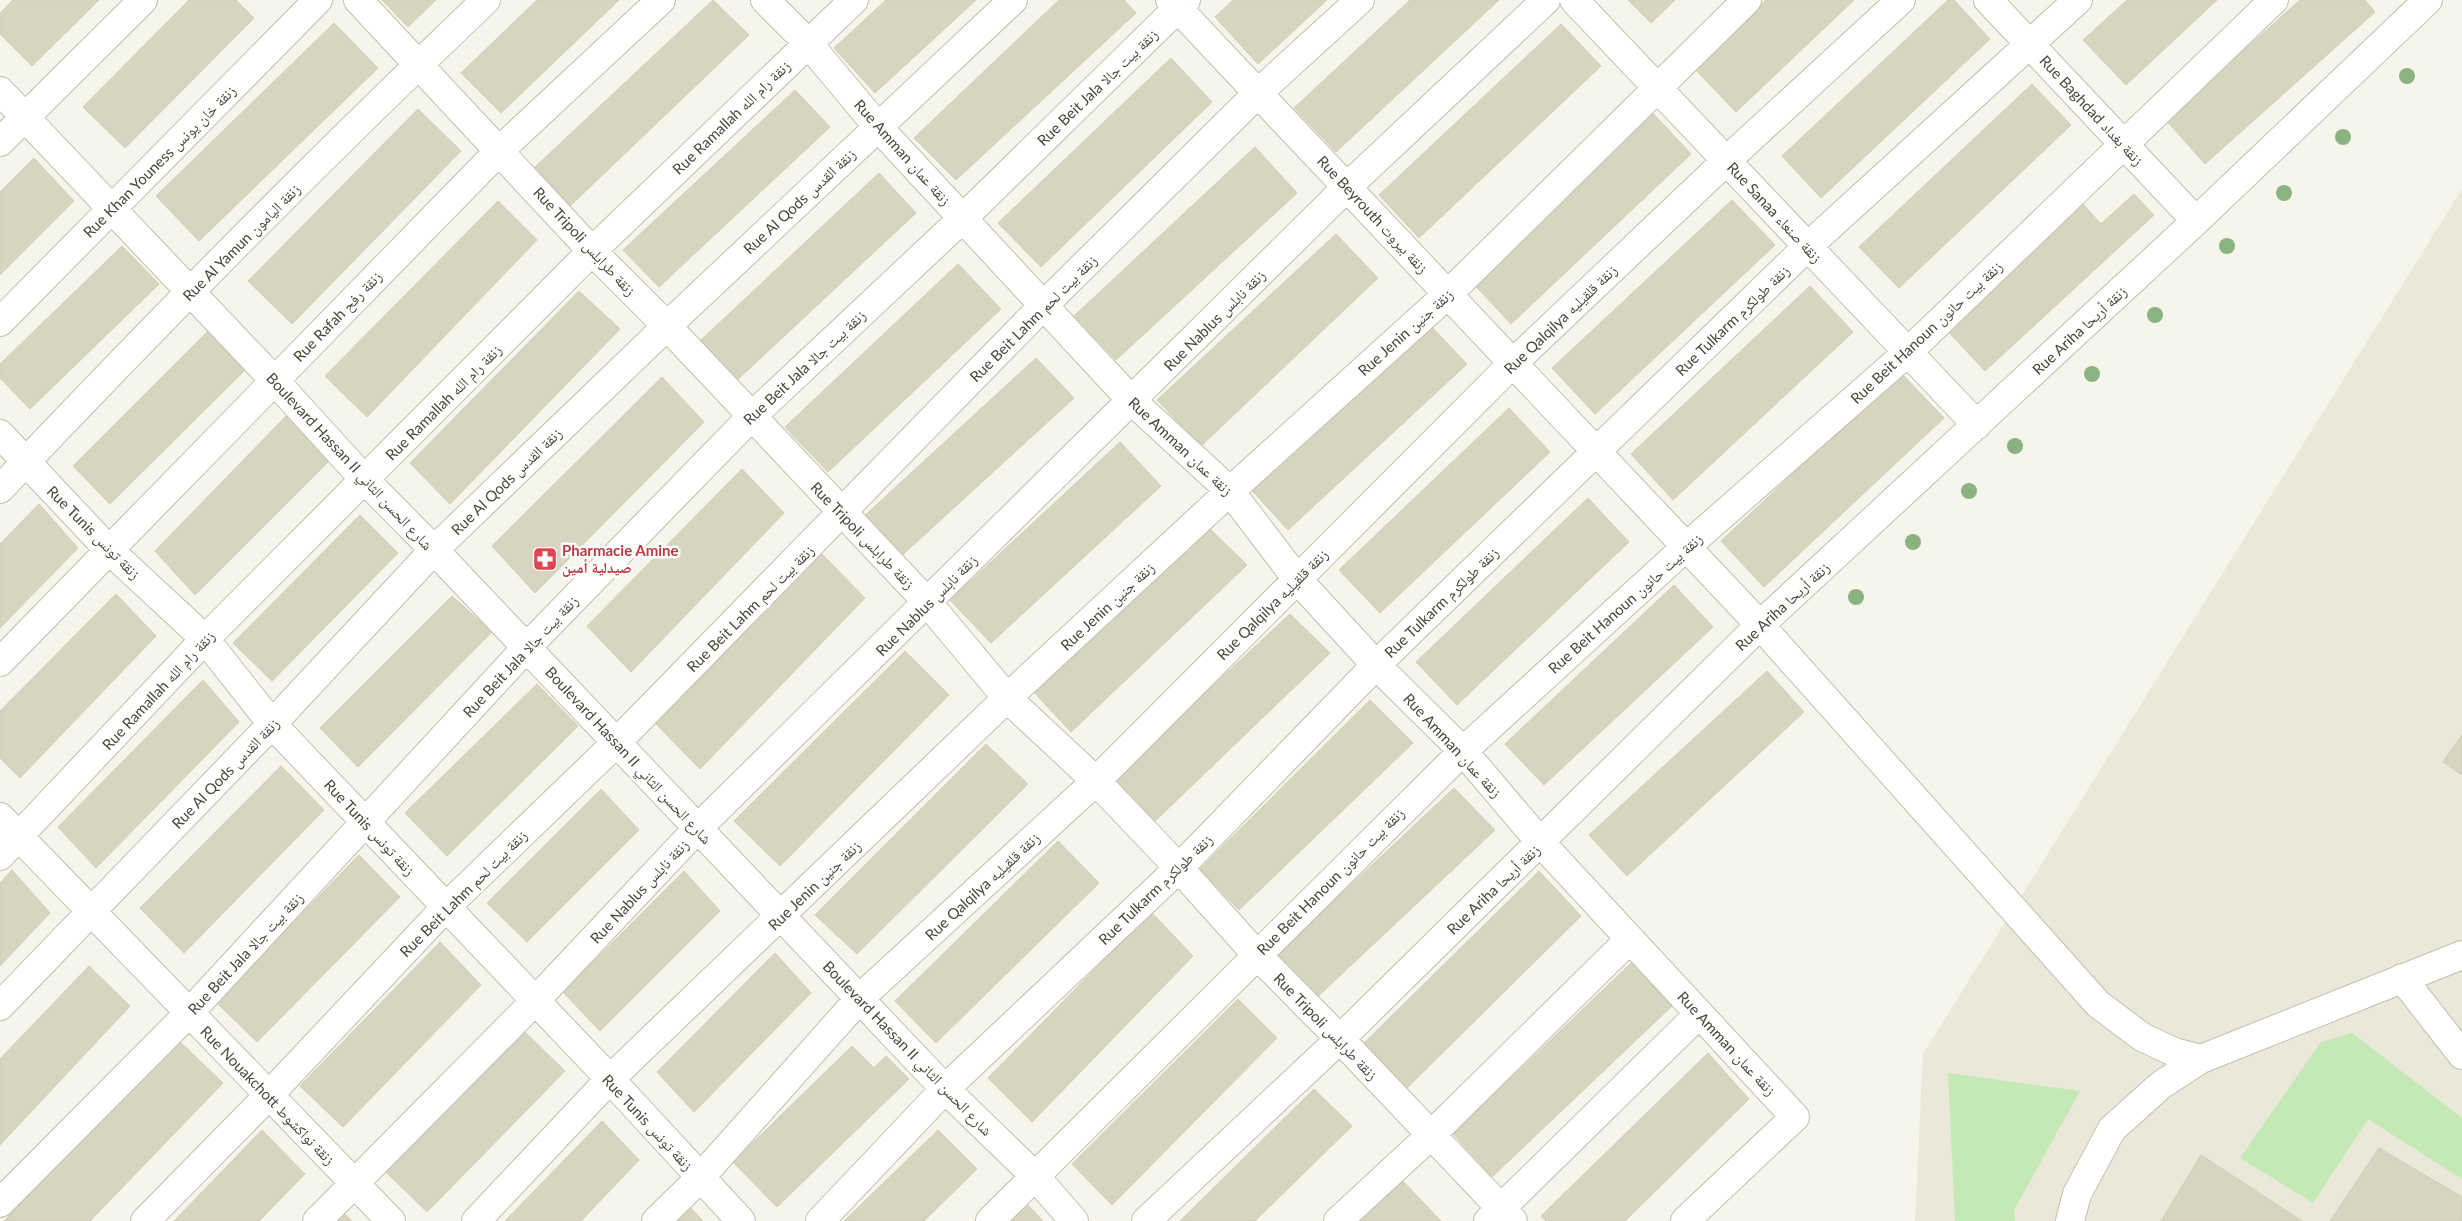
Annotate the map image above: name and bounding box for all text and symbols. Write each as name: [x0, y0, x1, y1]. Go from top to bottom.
street label: Rue Beit Jala زنقة بيت جالا: [1033, 25, 1162, 150]
street label: Rue Baghdad زنقة بغداد: [2036, 51, 2148, 170]
street label: Rue Ramallah زنقة رام الله: [668, 56, 795, 179]
street label: Rue Khan Youness زنقة خان يونس: [79, 81, 241, 242]
street label: Rue Amman زنقة عمان: [849, 95, 955, 210]
street label: Rue Al Qods زنقة القدس: [739, 144, 860, 259]
street label: Rue Beyrouth زنقة بيروت: [1313, 151, 1432, 277]
street label: Rue Sanaa زنقة صنعاء: [1723, 158, 1826, 267]
street label: Rue Al Yamun زنقة اليامون: [179, 179, 305, 306]
street label: Rue Tripoli زنقة طرابلس: [529, 183, 640, 301]
street label: Rue Beit Lahm زنقة بيت لحم: [966, 251, 1102, 387]
street label: Rue Beit Hanoun زنقة بيت حانون: [1846, 257, 2007, 409]
street label: Rue Qalqilya زنقة قلقيليه: [1500, 260, 1621, 378]
street label: Rue Tulkarm زنقة طولكرم: [1671, 261, 1794, 381]
street label: Rue Nablus زنقة نابلس: [1160, 265, 1270, 376]
street label: Rue Rafah زنقة رفح: [289, 267, 386, 366]
street label: Rue Ariha زنقة أريحا: [2028, 282, 2131, 379]
street label: Rue Jenin زنقة جنين: [1354, 285, 1458, 381]
street label: Rue Beit Jala زنقة بيت جالا: [739, 306, 870, 429]
street label: Rue Ramallah زنقة رام الله: [381, 340, 506, 465]
street label: Boulevard Hassan II شارع الحسن الثاني: [260, 369, 437, 556]
street label: Rue Amman زنقة عمان: [1124, 393, 1237, 501]
street label: Rue Al Qods زنقة القدس: [447, 423, 567, 540]
street label: Rue Tripoli زنقة طرابلس: [806, 478, 919, 594]
street label: Rue Tunis زنقة تونس: [42, 482, 145, 584]
street label: Rue Beit Hanoun زنقة بيت حانون: [1544, 529, 1707, 678]
place label: Pharmacie Amine صيدلية أمين: [562, 541, 679, 577]
street label: Rue Beit Lahm زنقة بيت لحم: [683, 541, 819, 677]
street label: Rue Tulkarm زنقة طولكرم: [1380, 543, 1503, 663]
street label: Rue Qalqilya زنقة قلقيليه: [1213, 545, 1332, 664]
pharmacy icon: Pharmacie Amine صيدلية أمين: [532, 546, 558, 572]
street label: Rue Nablus زنقة نابلس: [872, 550, 982, 661]
street label: Rue Jenin زنقة جنين: [1056, 558, 1159, 655]
street label: Rue Ariha زنقة أريحا: [1731, 558, 1834, 655]
street label: Rue Beit Jala زنقة بيت جالا: [459, 591, 582, 722]
street label: Rue Ramallah زنقة رام الله: [98, 626, 220, 755]
street label: Boulevard Hassan II شارع الحسن الثاني: [539, 663, 716, 850]
street label: Rue Amman زنقة عمان: [1399, 689, 1506, 802]
street label: Rue Al Qods زنقة القدس: [168, 714, 284, 833]
street label: Rue Tunis زنقة تونس: [319, 775, 419, 880]
street label: Rue Beit Hanoun زنقة بيت حانون: [1253, 803, 1409, 960]
street label: Rue Beit Lahm زنقة بيت لحم: [396, 826, 532, 962]
street label: Rue Qalqilya زنقة قلقيليه: [921, 828, 1044, 944]
street label: Rue Tulkarm زنقة طولكرم: [1094, 830, 1217, 950]
street label: Rue Nablus زنقة نابلس: [586, 835, 694, 948]
street label: Rue Jenin زنقة جنين: [764, 836, 865, 935]
street label: Rue Ariha زنقة أريحا: [1443, 840, 1544, 939]
street label: Rue Beit Jala زنقة بيت جالا: [184, 888, 307, 1019]
street label: Boulevard Hassan II شارع الحسن الثاني: [817, 957, 996, 1142]
street label: Rue Tripoli زنقة طرابلس: [1269, 969, 1382, 1085]
street label: Rue Amman زنقة عمان: [1673, 987, 1780, 1100]
street label: Rue Nouakchott زنقة نواكشوط: [196, 1022, 339, 1169]
street label: Rue Tunis زنقة تونس: [597, 1070, 697, 1175]

